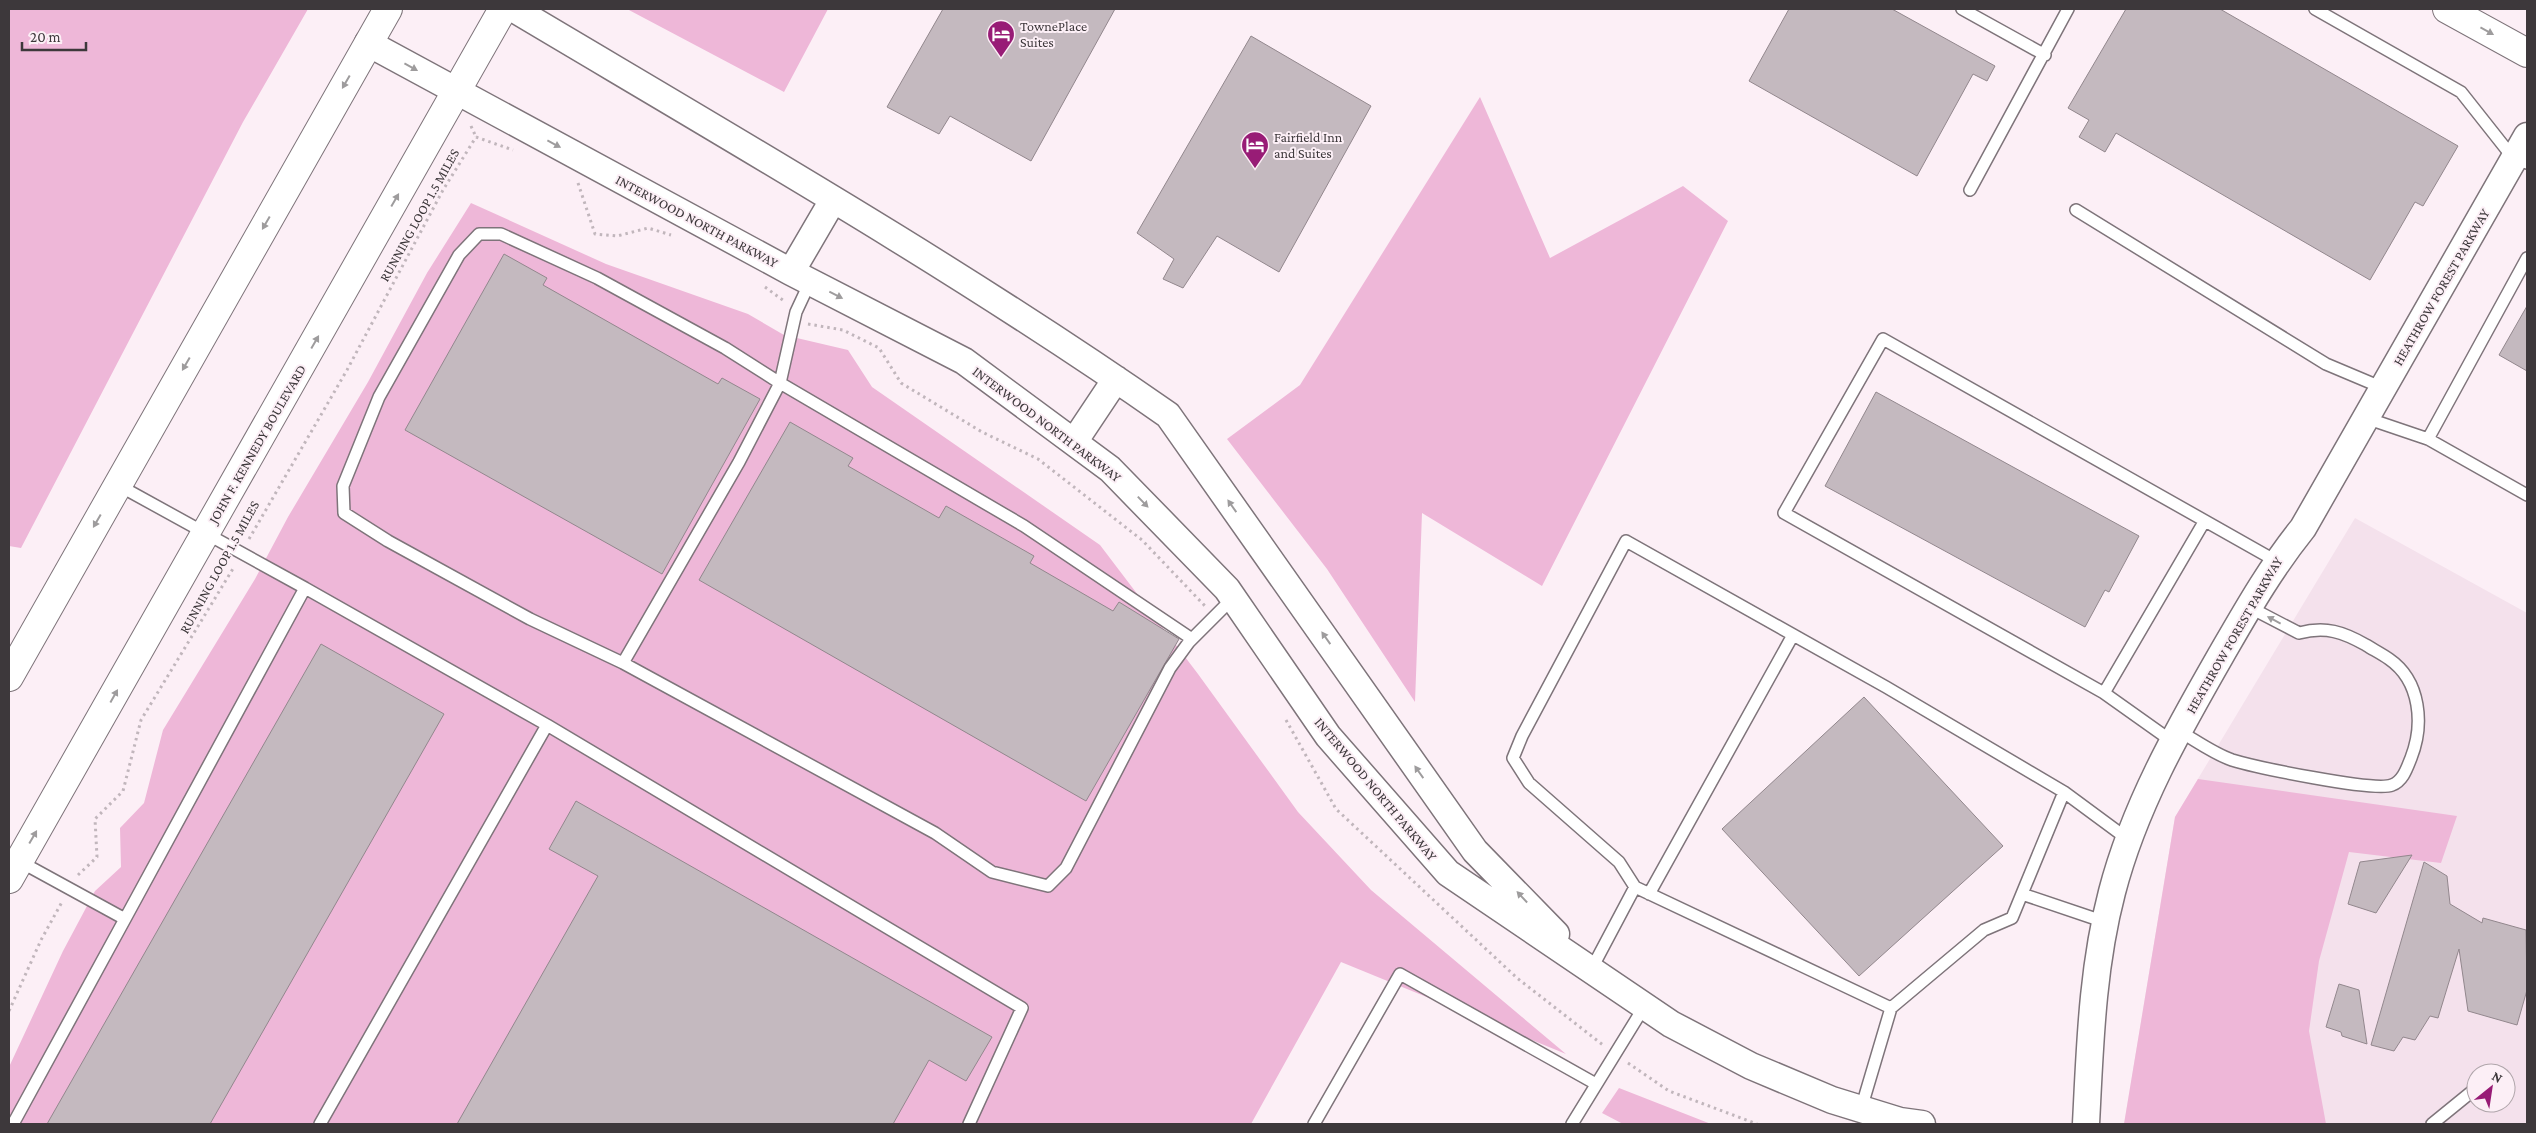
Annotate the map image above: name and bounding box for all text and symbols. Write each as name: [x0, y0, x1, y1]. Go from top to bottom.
place label: TownePlace Suites: [1020, 18, 1087, 50]
hotel icon: TownePlace Suites: [986, 19, 1016, 58]
scale bar: [22, 20, 86, 52]
one-way arrow: [2480, 27, 2494, 35]
text: 20 m: [30, 29, 61, 45]
one-way arrow: [404, 63, 418, 71]
one-way arrow: [342, 75, 351, 88]
place label: Fairfield Inn and Suites: [1274, 129, 1343, 161]
hotel icon: Fairfield Inn and Suites: [1240, 130, 1270, 169]
one-way arrow: [546, 140, 561, 148]
street label: RUNNING LOOP 1.5 MILES: [376, 145, 462, 284]
street label: INTERWOOD NORTH PARKWAY: [613, 171, 782, 271]
one-way arrow: [391, 193, 399, 208]
street label: HEATHROW FOREST PARKWAY: [2389, 205, 2493, 368]
one-way arrow: [262, 216, 271, 230]
one-way arrow: [829, 291, 843, 299]
one-way arrow: [311, 334, 319, 349]
one-way arrow: [182, 357, 190, 372]
street label: JOHN F. KENNEDY BOULEVARD: [204, 362, 309, 528]
street label: INTERWOOD NORTH PARKWAY: [970, 363, 1125, 485]
one-way arrow: [1137, 496, 1149, 508]
street label: RUNNING LOOP 1.5 MILES: [176, 497, 262, 636]
one-way arrow: [1227, 500, 1238, 513]
one-way arrow: [93, 514, 102, 528]
street label: HEATHROW FOREST PARKWAY: [2182, 553, 2286, 716]
one-way arrow: [2267, 616, 2281, 624]
one-way arrow: [1321, 632, 1331, 645]
one-way arrow: [110, 690, 119, 703]
street label: INTERWOOD NORTH PARKWAY: [1311, 714, 1441, 864]
one-way arrow: [1414, 765, 1424, 778]
one-way arrow: [29, 831, 38, 844]
one-way arrow: [1516, 892, 1528, 904]
north arrow: [2466, 1063, 2516, 1113]
text: N: [2489, 1067, 2506, 1086]

